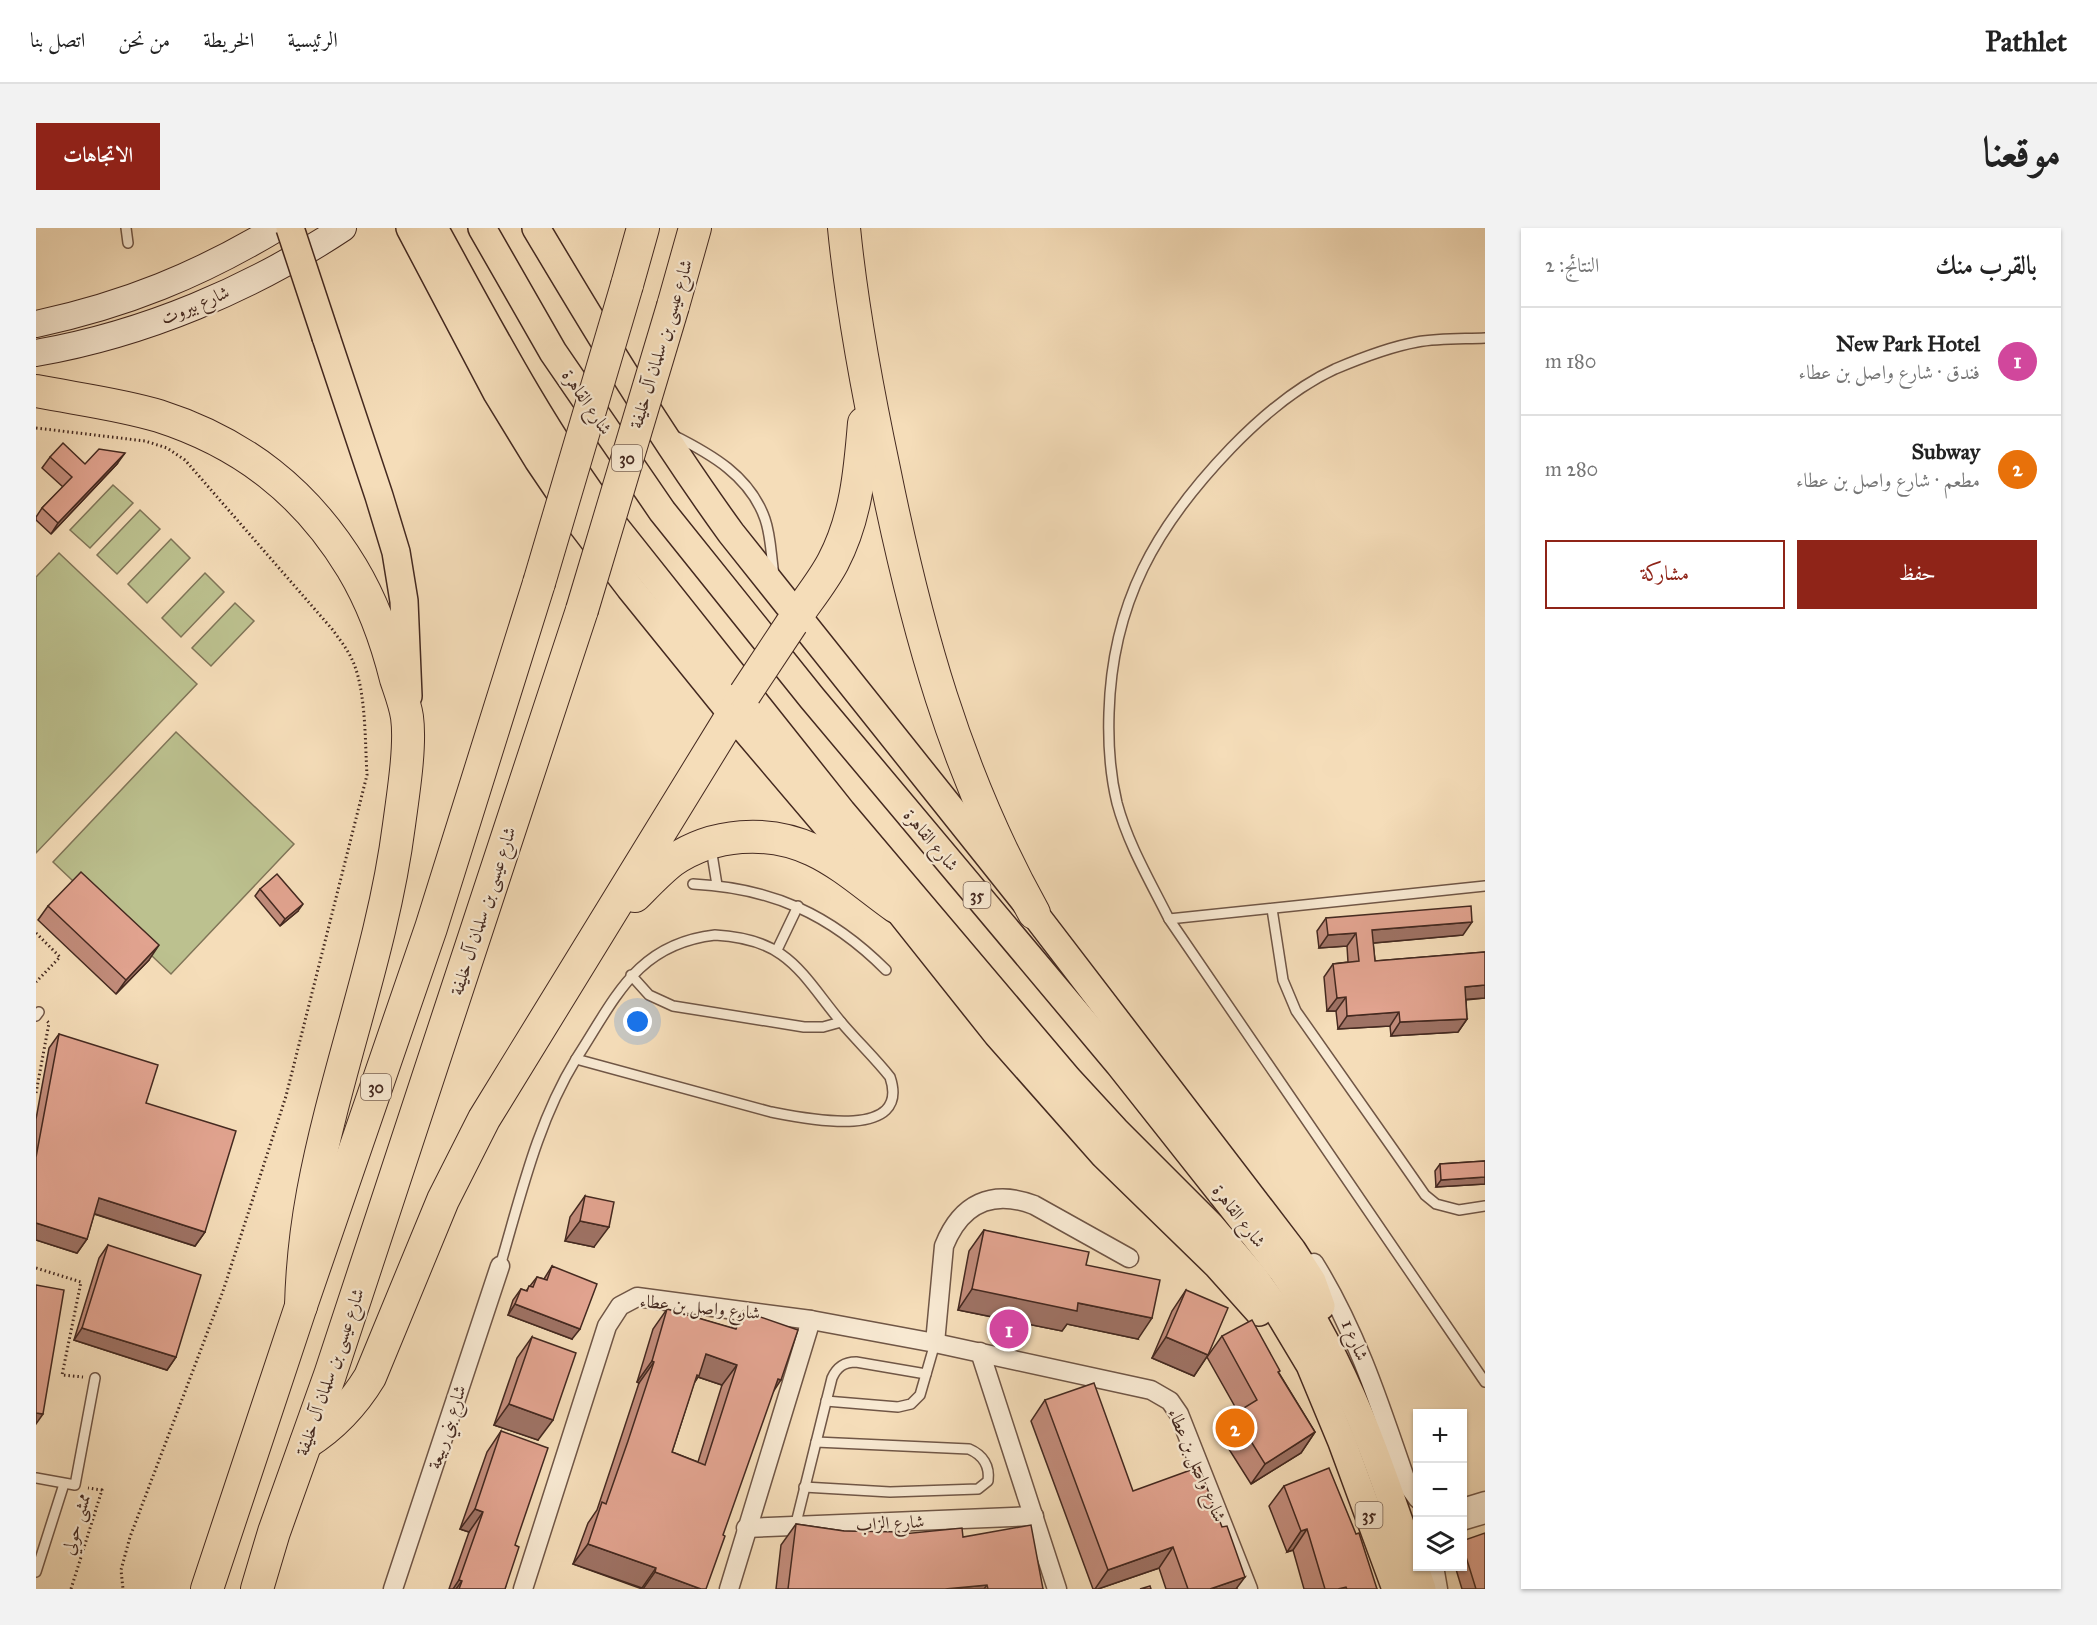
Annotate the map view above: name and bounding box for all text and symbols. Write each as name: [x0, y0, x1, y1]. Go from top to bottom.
text: Pathlet: [1985, 24, 2067, 59]
text: اتصل بنا: [30, 27, 85, 53]
text: من نحن: [118, 27, 170, 53]
text: الخريطة: [203, 27, 254, 53]
text: الرئيسية: [287, 27, 338, 53]
button: الاتجاهات: [36, 123, 160, 190]
text: موقعنا: [1983, 126, 2061, 178]
text: بالقرب منك: [1935, 249, 2037, 281]
text: النتائج: 2: [1545, 253, 1599, 277]
street label: شارع عيسى بن سلمان آل خليفة: [625, 257, 701, 432]
street label: شارع بيروت: [157, 281, 234, 333]
text: New Park Hotel: [1836, 330, 1980, 357]
text: 180 m: [1545, 349, 1596, 373]
text: 1: [2014, 349, 2021, 373]
text: فندق · شارع واصل بن عطاء: [1799, 360, 1980, 384]
street label: شارع القاهرة: [554, 365, 617, 441]
text: Subway: [1911, 438, 1980, 465]
road number: 30: [612, 445, 642, 471]
text: 280 m: [1545, 457, 1598, 481]
text: 2: [2013, 457, 2022, 481]
text: مطعم · شارع واصل بن عطاء: [1796, 468, 1980, 492]
button: مشاركة: [1545, 540, 1785, 609]
button: حفظ: [1797, 540, 2037, 609]
street label: شارع القاهرة: [896, 805, 963, 878]
street label: شارع عيسى بن سلمان آل خليفة: [445, 824, 524, 999]
road number: 35: [964, 882, 990, 908]
your location: [623, 1007, 652, 1036]
road number: 30: [361, 1074, 391, 1100]
street label: شارع القاهرة: [1204, 1180, 1270, 1254]
street label: شارع عيسى بن سلمان آل خليفة: [291, 1285, 373, 1460]
street label: شارع واصل بن عطاء: [638, 1290, 761, 1328]
pin: 1: [990, 1306, 1028, 1352]
street label: شارع 1: [1333, 1316, 1373, 1365]
street label: شارع بني ربيعة: [423, 1382, 476, 1473]
street label: شارع واصل بن عطاء: [1160, 1405, 1231, 1527]
pin: 2: [1216, 1406, 1254, 1450]
map controls: [1413, 1409, 1467, 1571]
button: +: [1413, 1409, 1467, 1463]
button: −: [1413, 1463, 1467, 1517]
street label: ممشى حولي: [57, 1491, 99, 1558]
road number: 35: [1356, 1502, 1382, 1528]
street label: شارع الزاب: [855, 1510, 925, 1540]
button: layers: [1413, 1517, 1467, 1571]

